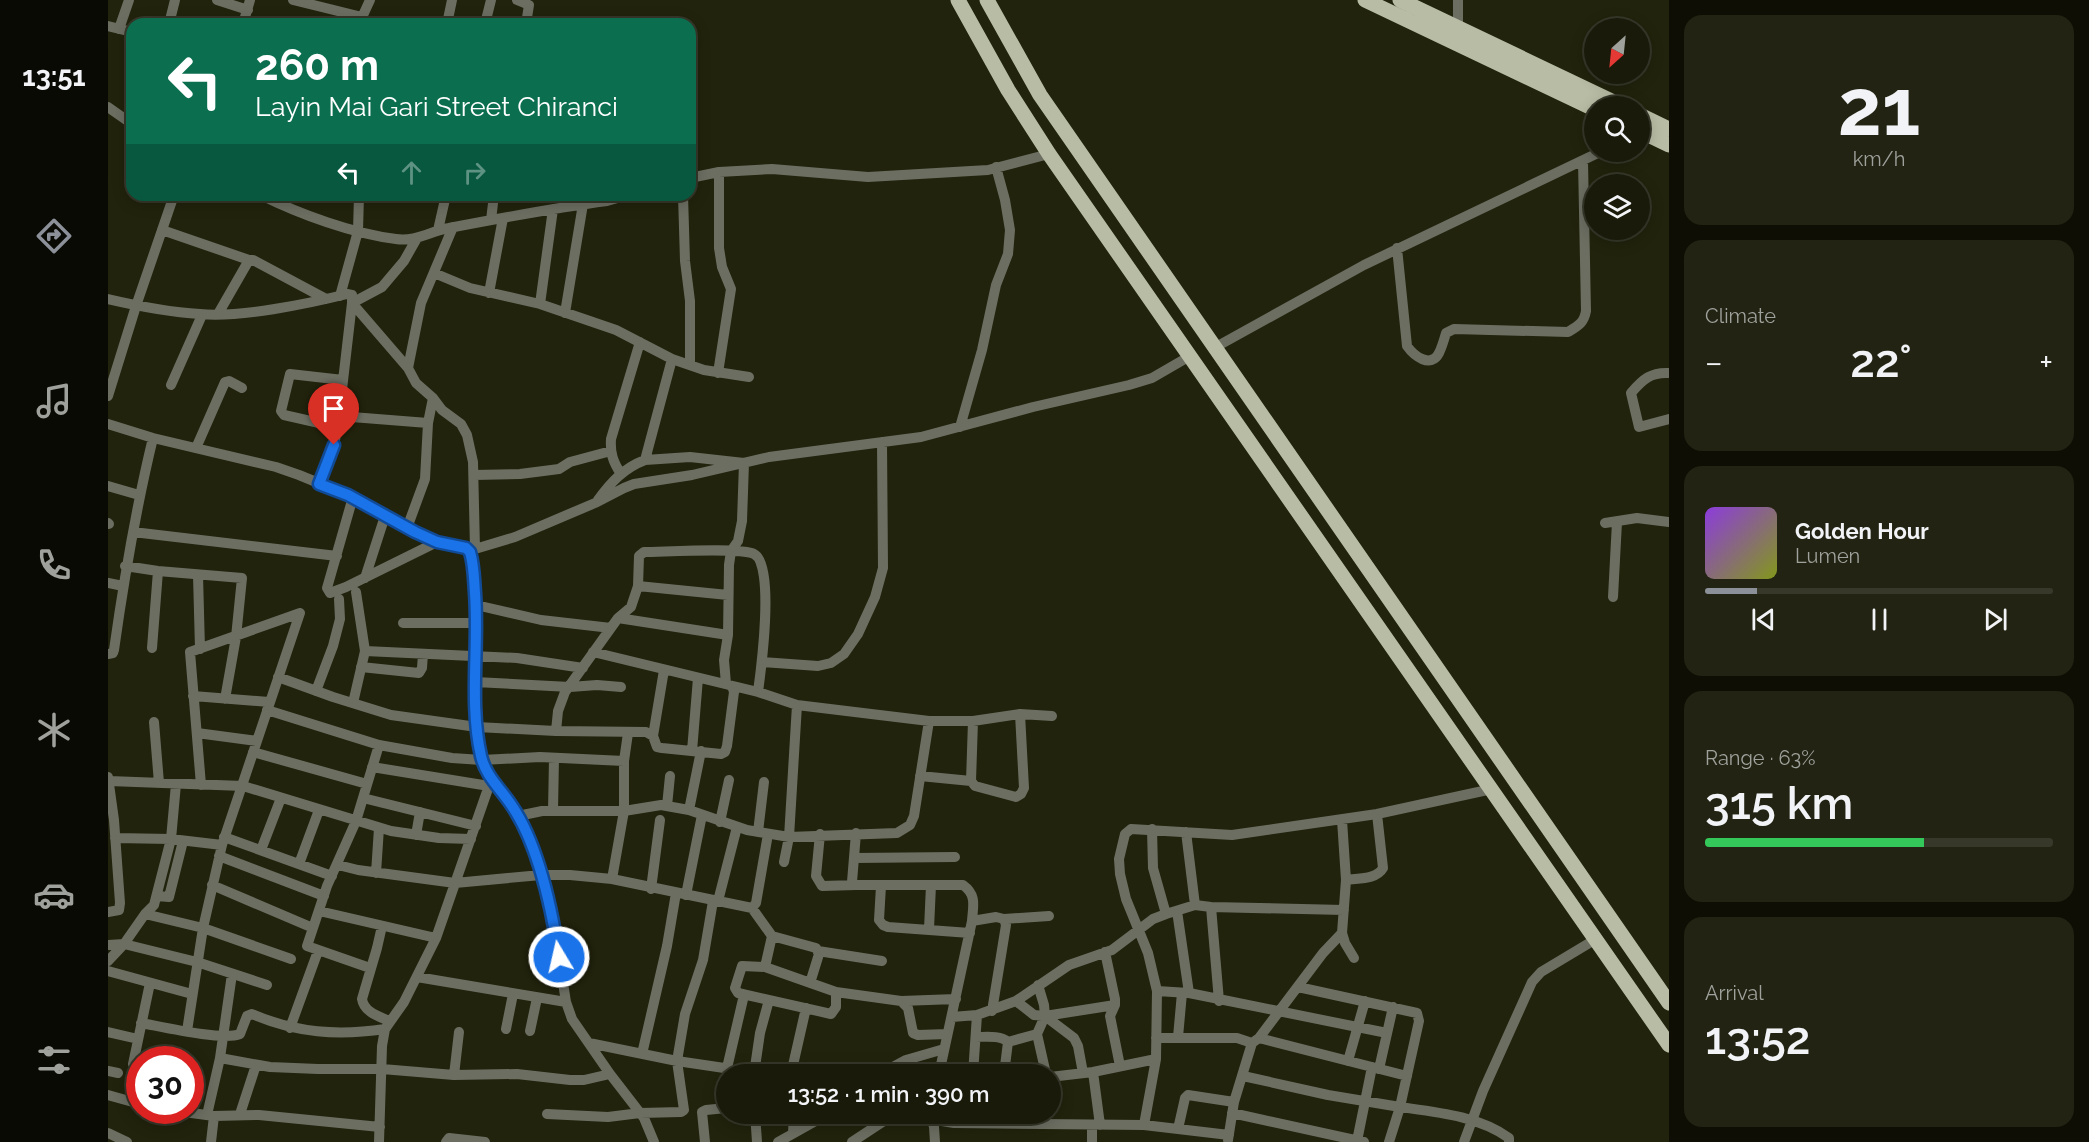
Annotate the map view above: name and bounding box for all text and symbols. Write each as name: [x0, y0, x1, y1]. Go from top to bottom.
north arrow: [1584, 18, 1650, 84]
map controls: [1584, 18, 1650, 240]
text: 260 m: [255, 41, 379, 90]
icon: left: [156, 42, 234, 120]
text: 13:51: [22, 61, 86, 92]
text: 21: [1838, 62, 1920, 153]
text: Layin Mai Gari Street Chiranci: [255, 91, 618, 122]
button: search: [1584, 96, 1650, 162]
text: km/h: [1853, 147, 1905, 171]
icon: left: [332, 156, 365, 189]
icon: ahead: [395, 156, 428, 189]
icon: right: [458, 156, 491, 189]
button: layers: [1584, 174, 1650, 240]
icon: directions: [33, 215, 75, 257]
text: Climate: [1705, 304, 1776, 328]
text: 22°: [1850, 335, 1912, 388]
text: −: [1705, 343, 1723, 382]
text: +: [2039, 343, 2053, 382]
icon: music: [33, 380, 75, 422]
pin: [308, 383, 359, 445]
icon: arrive: [317, 392, 350, 425]
text: Golden Hour: [1795, 518, 1929, 544]
icon: phone: [33, 544, 75, 586]
text: Lumen: [1795, 544, 1860, 568]
icon: previous: [1747, 603, 1780, 636]
icon: pause: [1863, 603, 1896, 636]
icon: next: [1979, 603, 2012, 636]
icon: climate: [33, 709, 75, 751]
text: Range · 63%: [1705, 746, 1816, 770]
text: 315 km: [1705, 777, 1853, 830]
icon: car: [33, 874, 75, 916]
position arrow: [527, 925, 591, 989]
text: Arrival: [1705, 981, 1764, 1005]
text: 13:52: [1705, 1012, 1810, 1065]
icon: filters: [33, 1039, 75, 1081]
speed limit sign: 30: [126, 1046, 204, 1124]
text: 13:52 · 1 min · 390 m: [788, 1081, 989, 1107]

